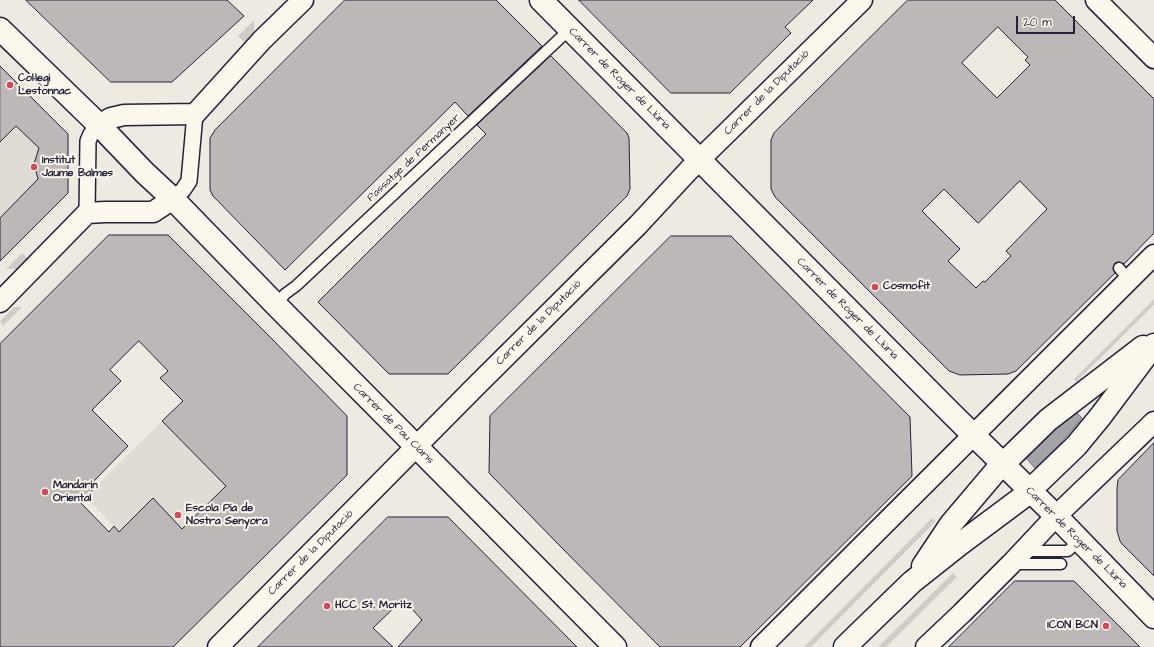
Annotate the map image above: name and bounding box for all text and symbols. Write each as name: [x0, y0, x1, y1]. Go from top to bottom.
scale bar: [1018, 8, 1077, 34]
text: 20 m: [1023, 14, 1052, 31]
street label: Carrer de Roger de Llúria: [565, 25, 673, 133]
street label: Carrer de la Diputació: [722, 48, 812, 138]
place label: Col·legi Lestonnac: [18, 72, 71, 98]
marker: Col·legi Lestonnac: [5, 80, 15, 90]
street label: Passatge de Permanyer: [365, 111, 463, 205]
place label: Institut Jaume Balmes: [42, 154, 113, 180]
marker: Institut Jaume Balmes: [29, 162, 39, 172]
street label: Carrer de Roger de Llúria: [793, 255, 901, 363]
street label: Carrer de la Diputació: [494, 278, 584, 368]
place label: Cosmofit: [883, 280, 930, 294]
marker: Cosmofit: [870, 282, 880, 292]
street label: Carrer de Pau Claris: [350, 381, 436, 467]
place label: Mandarin Oriental: [53, 479, 98, 505]
street label: Carrer de Roger de Llúria: [1022, 484, 1130, 592]
marker: Mandarin Oriental: [40, 487, 50, 497]
place label: Escola Pia de Nostra Senyora: [186, 502, 268, 528]
street label: Carrer de la Diputació: [266, 508, 356, 598]
marker: Escola Pia de Nostra Senyora: [173, 510, 183, 520]
place label: HCC St. Moritz: [335, 599, 412, 613]
marker: HCC St. Moritz: [322, 601, 332, 611]
place label: ICON BCN: [1047, 619, 1098, 633]
marker: ICON BCN: [1101, 621, 1111, 631]

